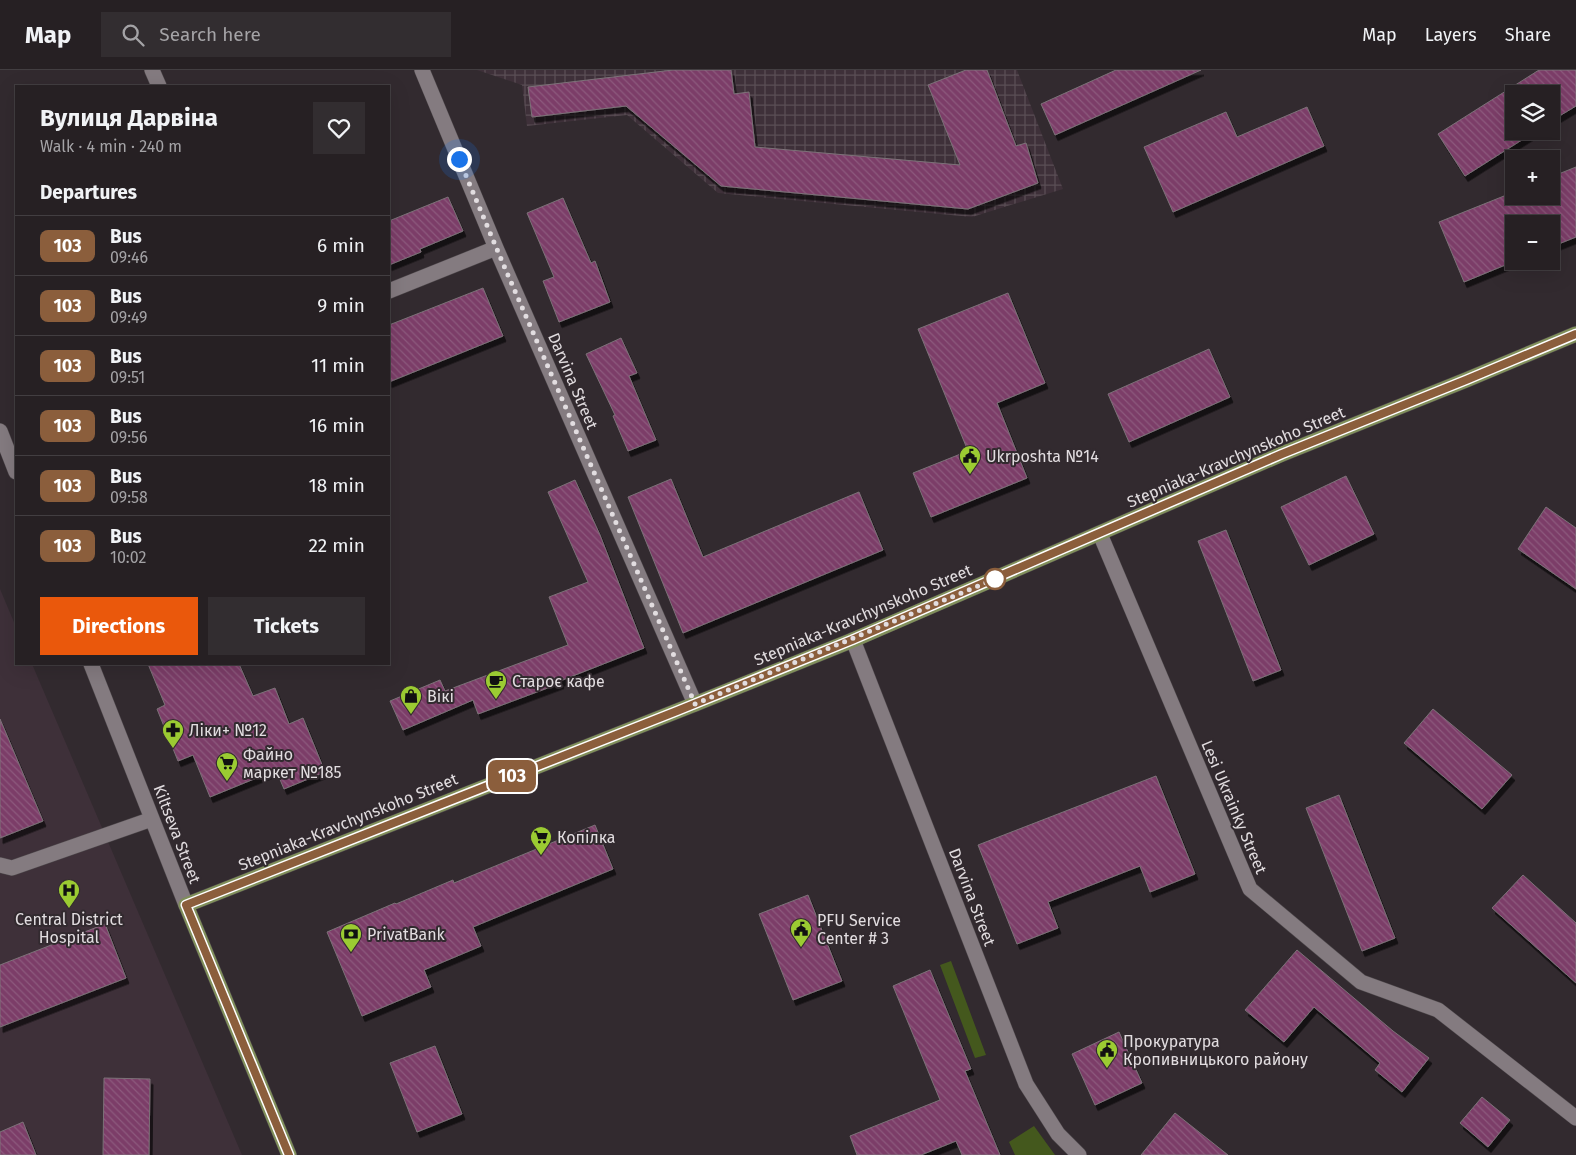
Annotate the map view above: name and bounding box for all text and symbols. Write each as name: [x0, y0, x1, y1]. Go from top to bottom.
search box: [101, 12, 451, 57]
text: Map: [25, 21, 71, 49]
icon: search: [119, 21, 147, 49]
text: Search here: [159, 23, 261, 46]
text: Map: [1362, 24, 1397, 46]
text: Layers: [1425, 24, 1477, 46]
text: Share: [1505, 24, 1551, 46]
map controls: [1505, 85, 1560, 270]
button: layers: [1505, 85, 1560, 140]
button: heart: [313, 102, 365, 154]
text: Вулиця Дарвіна: [40, 104, 218, 132]
text: Walk · 4 min · 240 m: [40, 137, 182, 156]
your location: [447, 147, 472, 172]
button: +: [1505, 150, 1560, 205]
text: Departures: [40, 181, 137, 204]
button: −: [1505, 215, 1560, 270]
text: Bus: [110, 225, 142, 248]
text: 6 min: [317, 234, 365, 257]
text: 103: [53, 235, 82, 257]
text: 09:46: [110, 248, 148, 267]
text: Bus: [110, 285, 142, 308]
text: 9 min: [317, 294, 365, 317]
text: 103: [53, 295, 82, 317]
text: 09:49: [110, 308, 148, 327]
street label: Darvina Street: [544, 330, 602, 432]
text: Bus: [110, 345, 142, 368]
text: 11 min: [311, 354, 365, 377]
text: 103: [53, 355, 82, 377]
text: 09:51: [110, 368, 145, 387]
street label: Stepniaka-Kravchynskoho Street: [1124, 402, 1348, 512]
text: Bus: [110, 405, 142, 428]
text: 16 min: [309, 414, 365, 437]
text: 103: [53, 415, 82, 437]
text: 09:56: [110, 428, 148, 447]
public building icon: Ukrposhta №14: [958, 444, 982, 475]
place label: Ukrposhta №14: [986, 447, 1099, 466]
text: Bus: [110, 465, 142, 488]
text: 18 min: [308, 474, 365, 497]
text: 103: [53, 475, 82, 497]
text: 09:58: [110, 488, 148, 507]
text: Bus: [110, 525, 142, 548]
text: 22 min: [308, 534, 365, 557]
text: 103: [53, 535, 82, 557]
text: 10:02: [110, 548, 146, 567]
street label: Stepniaka-Kravchynskoho Street: [751, 560, 975, 670]
unlabelled marker: [984, 568, 1006, 590]
button: Directions: [40, 597, 198, 655]
button: Tickets: [208, 597, 365, 655]
cafe icon: Староє кафе: [484, 669, 508, 700]
place label: Староє кафе: [512, 672, 605, 691]
shop icon: Вікі: [399, 684, 423, 715]
place label: Вікі: [427, 687, 454, 706]
pharmacy icon: Ліки+ №12: [161, 718, 185, 749]
place label: Ліки+ №12: [189, 721, 267, 740]
street label: Lesi Ukrainky Street: [1197, 737, 1271, 877]
place label: Файно маркет №185: [243, 745, 342, 782]
supermarket icon: Файно маркет №185: [215, 751, 239, 782]
line badge: 103: [483, 760, 541, 792]
text: 103: [498, 765, 526, 787]
street label: Stepniaka-Kravchynskoho Street: [236, 769, 461, 875]
street label: Kiltseva Street: [149, 782, 205, 886]
supermarket icon: Копілка: [529, 825, 553, 856]
place label: Копілка: [557, 828, 615, 847]
street label: Darvina Street: [945, 845, 999, 949]
hospital icon: Central District Hospital: [57, 878, 81, 909]
place label: Central District Hospital: [15, 910, 123, 947]
place label: PFU Service Center # 3: [817, 911, 901, 948]
public building icon: PFU Service Center # 3: [789, 917, 813, 948]
bank icon: PrivatBank: [339, 922, 363, 953]
place label: PrivatBank: [367, 925, 446, 944]
place label: Прокуратура Кропивницького району: [1123, 1032, 1308, 1069]
public building icon: Прокуратура Кропивницького району: [1095, 1038, 1119, 1069]

